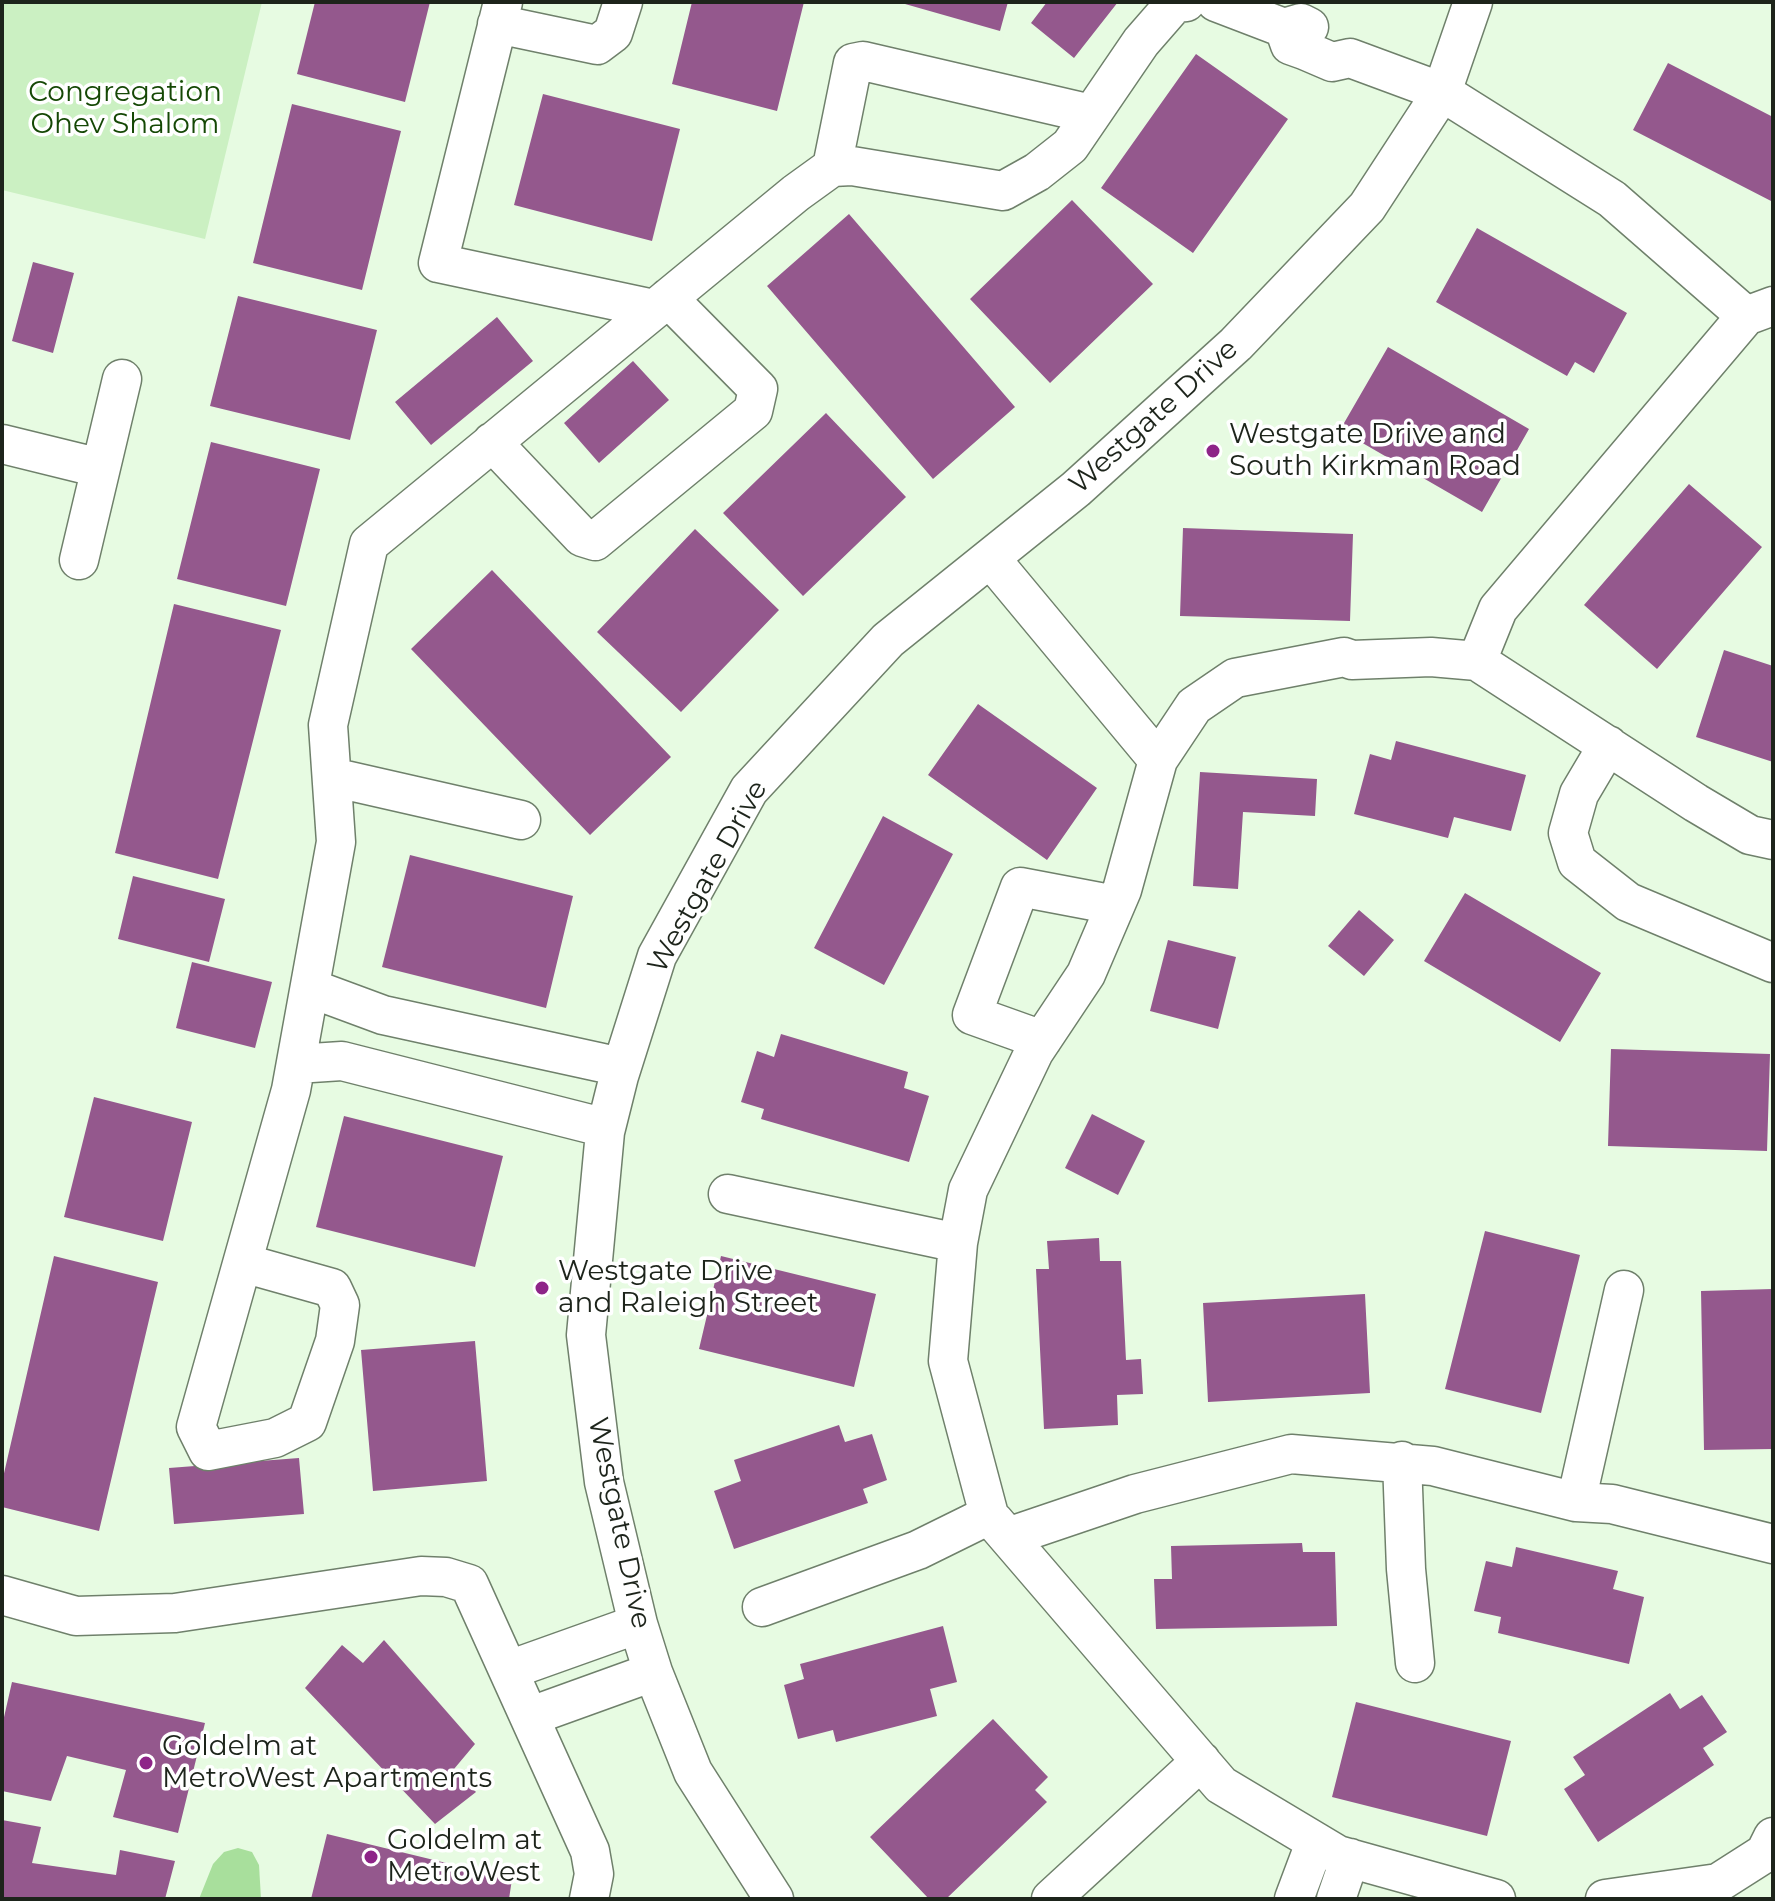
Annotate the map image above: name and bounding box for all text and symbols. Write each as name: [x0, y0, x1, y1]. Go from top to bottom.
park label: Congregation Ohev Shalom: [28, 76, 222, 142]
street label: Westgate Drive: [1063, 333, 1245, 501]
place label: Westgate Drive and South Kirkman Road: [1229, 418, 1521, 484]
marker: Westgate Drive and South Kirkman Road: [1204, 442, 1222, 460]
street label: Westgate Drive: [641, 775, 775, 979]
place label: Westgate Drive and Raleigh Street: [558, 1255, 818, 1321]
marker: Westgate Drive and Raleigh Street: [533, 1279, 551, 1297]
street label: Westgate Drive: [580, 1414, 658, 1632]
place label: Goldelm at MetroWest Apartments: [162, 1730, 492, 1796]
marker: Goldelm at MetroWest Apartments: [137, 1754, 155, 1772]
place label: Goldelm at MetroWest: [387, 1824, 542, 1890]
marker: Goldelm at MetroWest: [362, 1848, 380, 1866]

